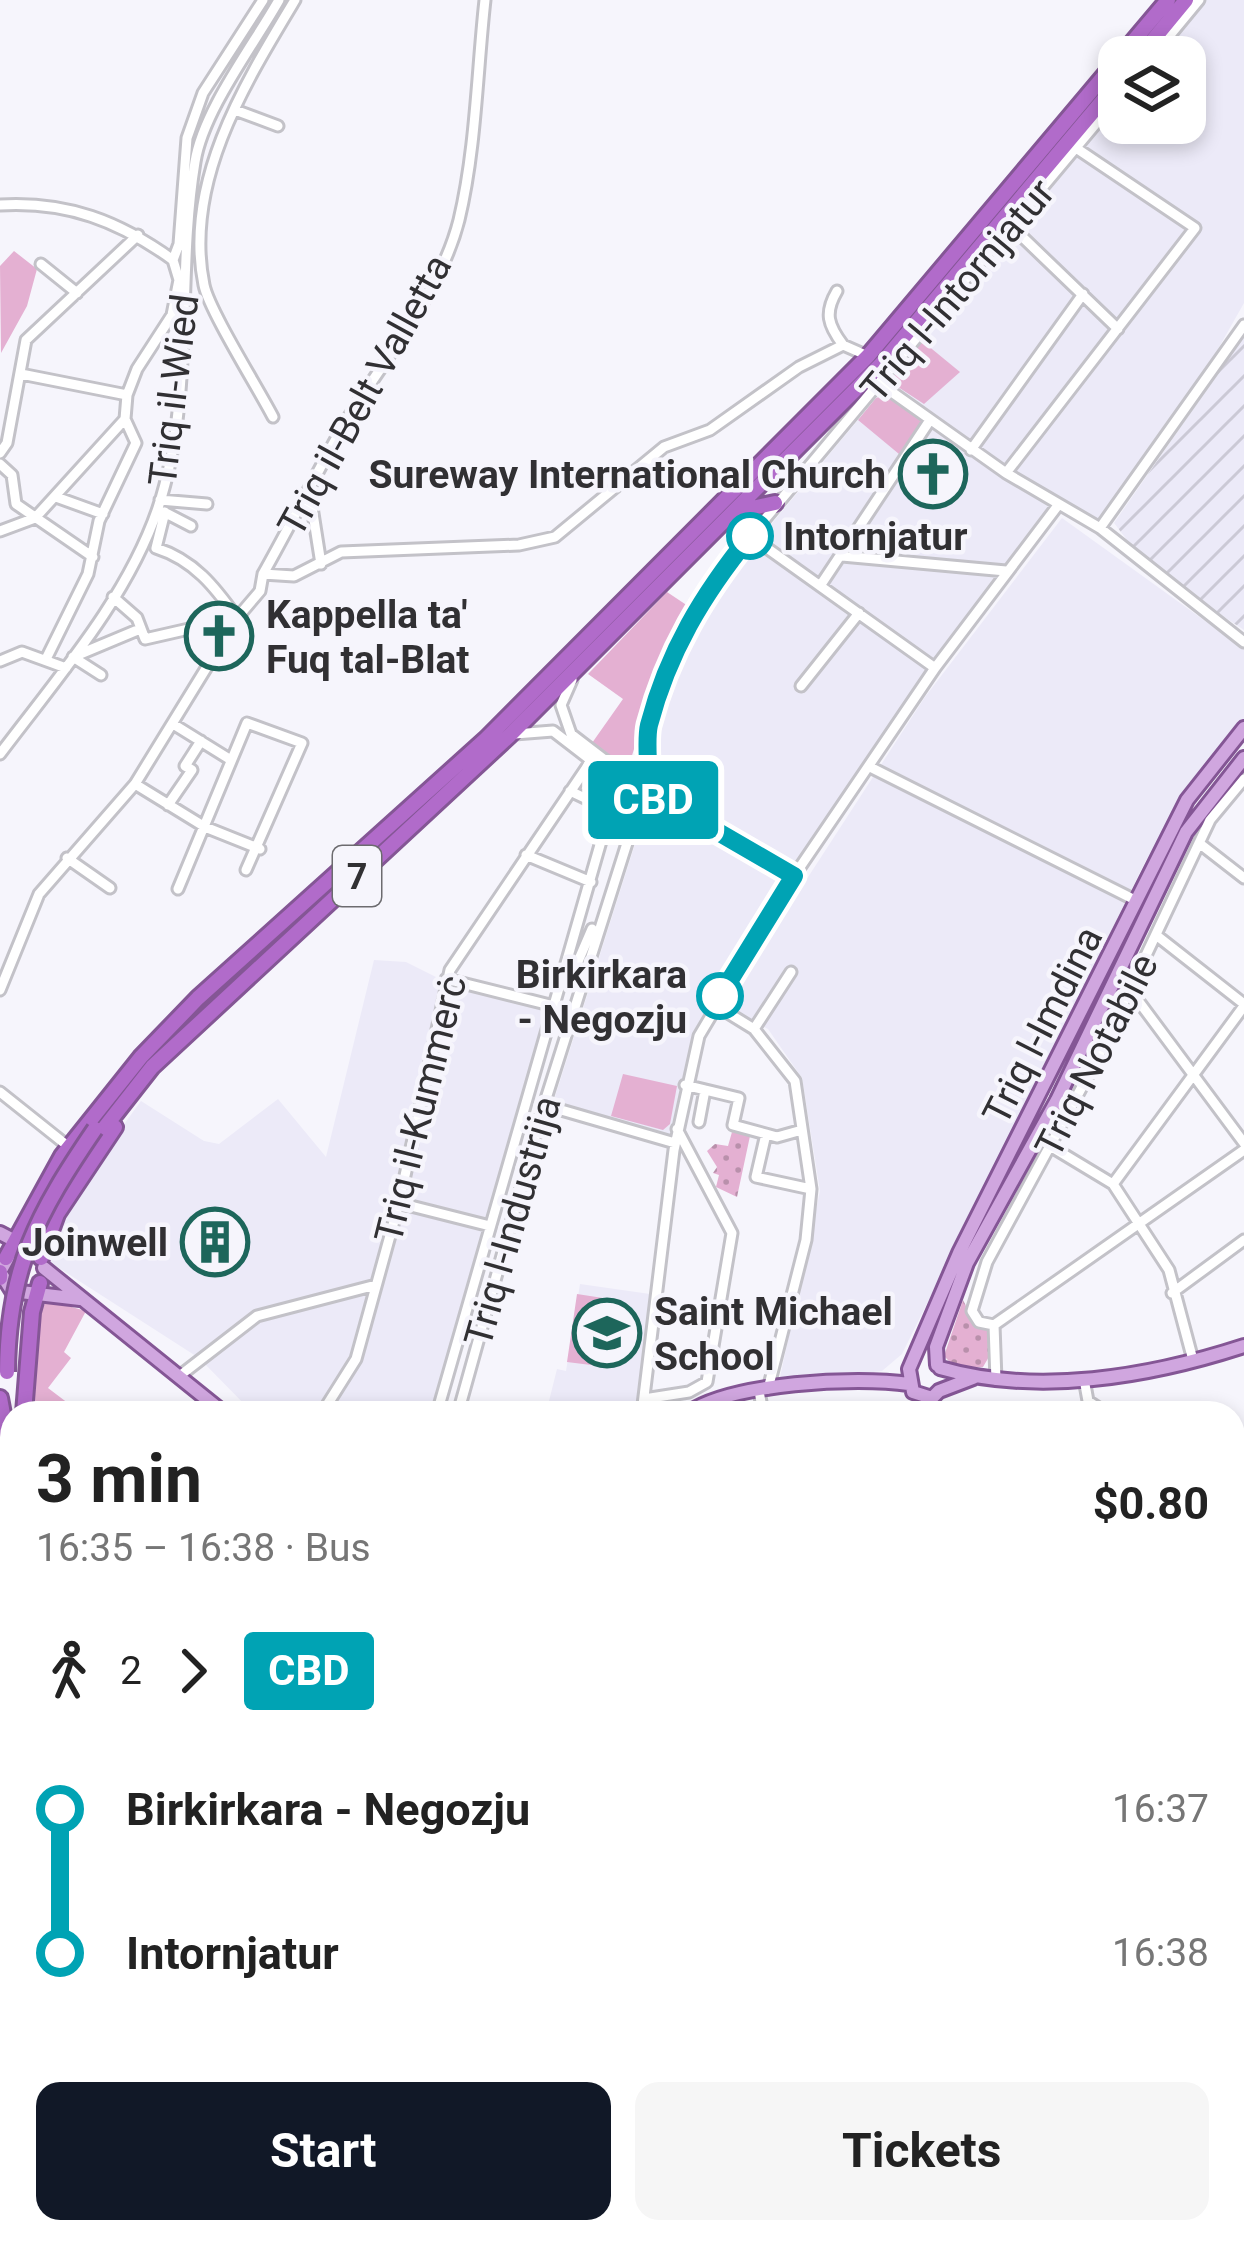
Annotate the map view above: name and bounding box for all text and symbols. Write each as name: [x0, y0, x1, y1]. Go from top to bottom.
map controls: [1098, 36, 1206, 144]
button: layers: [1098, 36, 1206, 144]
street label: Triq l-Intornjatur: [851, 170, 1064, 411]
street label: Triq il-Belt Valletta: [269, 247, 461, 544]
street label: Triq il-Wied: [139, 292, 209, 489]
church icon: Sureway International Church: [898, 439, 968, 509]
place label: Sureway International Church: [369, 452, 886, 498]
marker: Intornjatur: [728, 514, 772, 558]
place label: Intornjatur: [783, 514, 967, 560]
place label: Kappella ta' Fuq tal-Blat: [266, 592, 470, 683]
church icon: Kappella ta' Fuq tal-Blat: [184, 601, 254, 671]
line badge: CBD: [584, 761, 722, 839]
text: CBD: [612, 775, 694, 824]
road number: 7: [333, 846, 381, 906]
street label: Triq l-Imdina: [973, 919, 1112, 1132]
street label: Triq Notabile: [1026, 946, 1168, 1165]
place label: Birkirkara - Negozju: [516, 952, 687, 1043]
street label: Triq il-Kummerċ: [366, 971, 476, 1248]
marker: Birkirkara - Negozju: [698, 974, 742, 1018]
street label: Triq l-Industrija: [455, 1091, 571, 1352]
building icon: Joinwell: [180, 1207, 250, 1277]
place label: Joinwell: [22, 1220, 168, 1266]
place label: Saint Michael School: [654, 1289, 893, 1380]
school or university icon: Saint Michael School: [572, 1298, 642, 1368]
text: 3 min: [36, 1441, 202, 1518]
text: $0.80: [1093, 1477, 1209, 1530]
text: 16:35 – 16:38 · Bus: [36, 1525, 371, 1571]
icon: walk: [36, 1638, 102, 1704]
icon: forward: [160, 1638, 226, 1704]
text: CBD: [268, 1646, 350, 1695]
text: 2: [120, 1648, 142, 1694]
text: Birkirkara - Negozju: [126, 1783, 530, 1836]
text: 16:37: [1112, 1786, 1209, 1832]
text: Intornjatur: [126, 1927, 339, 1980]
text: 16:38: [1112, 1930, 1209, 1976]
button: Start: [36, 2082, 611, 2220]
button: Tickets: [635, 2082, 1209, 2220]

